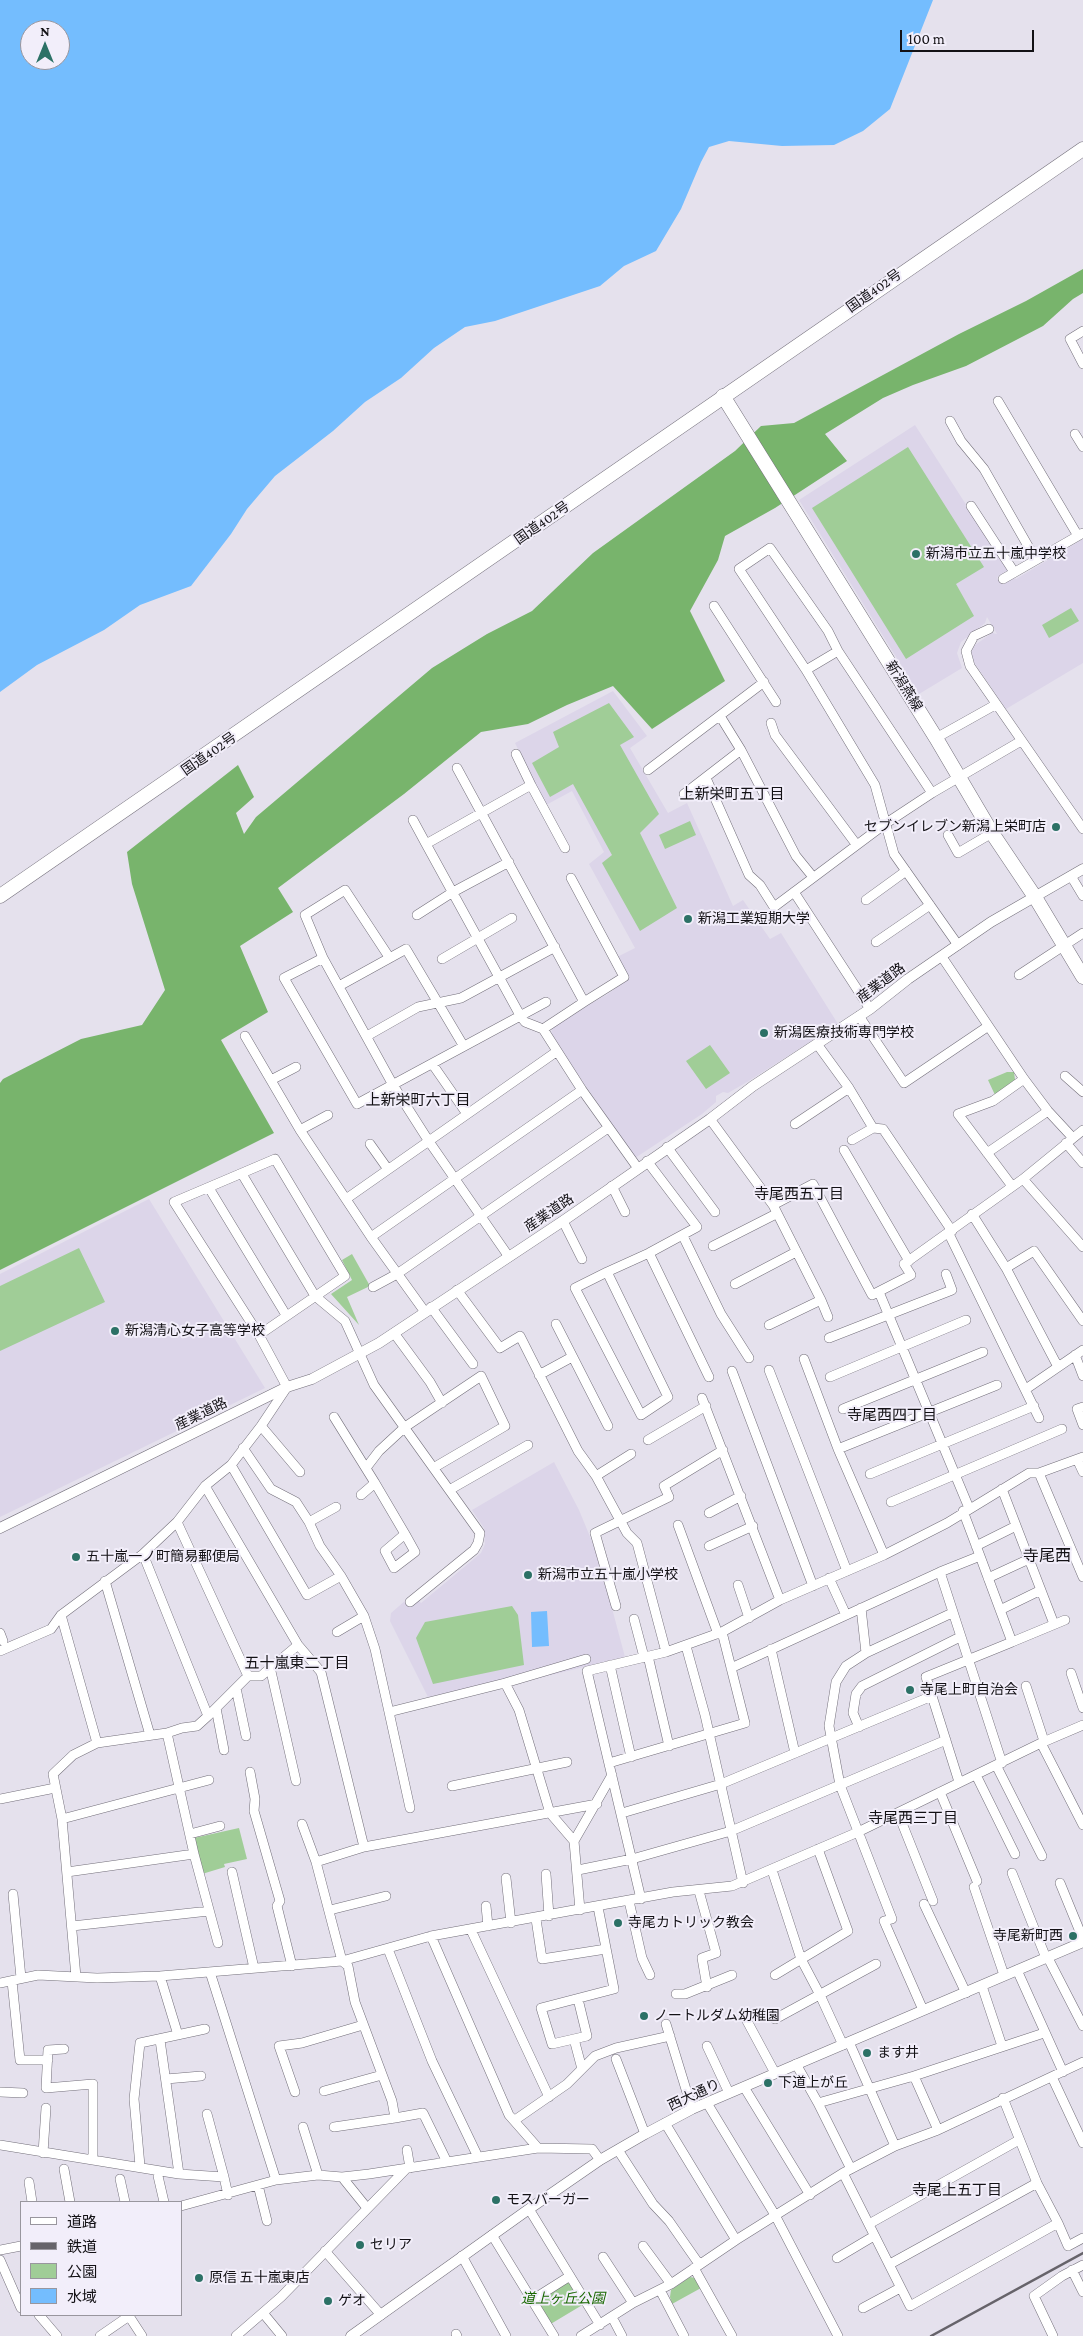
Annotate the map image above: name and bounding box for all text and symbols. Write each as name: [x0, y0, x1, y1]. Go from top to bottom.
north arrow: [20, 20, 70, 70]
scale bar: [903, 20, 1037, 52]
text: N: [40, 23, 50, 39]
text: 100 m: [908, 31, 945, 47]
street label: 国道402号: [843, 266, 905, 316]
street label: 国道402号: [511, 498, 573, 548]
place label: 新潟市立五十嵐中学校: [926, 546, 1066, 562]
marker: 新潟市立五十嵐中学校: [910, 548, 922, 560]
street label: 新潟燕線: [882, 658, 926, 714]
street label: 国道402号: [178, 729, 240, 779]
district label: 上新栄町五丁目: [680, 785, 784, 803]
place label: セブンイレブン新潟上栄町店: [864, 819, 1046, 835]
marker: セブンイレブン新潟上栄町店: [1050, 821, 1062, 833]
place label: 新潟工業短期大学: [698, 911, 810, 927]
marker: 新潟工業短期大学: [682, 913, 694, 925]
street label: 産業道路: [854, 959, 908, 1007]
place label: 新潟医療技術専門学校: [774, 1025, 914, 1041]
marker: 新潟医療技術専門学校: [758, 1027, 770, 1039]
district label: 上新栄町六丁目: [366, 1091, 470, 1109]
district label: 寺尾西五丁目: [754, 1185, 844, 1203]
street label: 産業道路: [521, 1190, 577, 1236]
place label: 新潟清心女子高等学校: [125, 1323, 265, 1339]
marker: 新潟清心女子高等学校: [109, 1325, 121, 1337]
street label: 産業道路: [172, 1394, 230, 1434]
district label: 寺尾西四丁目: [847, 1406, 937, 1424]
district label: 寺尾西: [1023, 1546, 1071, 1566]
place label: 五十嵐一ノ町簡易郵便局: [86, 1549, 240, 1565]
marker: 五十嵐一ノ町簡易郵便局: [70, 1551, 82, 1563]
place label: 新潟市立五十嵐小学校: [538, 1567, 678, 1583]
marker: 新潟市立五十嵐小学校: [522, 1569, 534, 1581]
district label: 五十嵐東二丁目: [245, 1654, 349, 1672]
place label: 寺尾上町自治会: [920, 1682, 1018, 1698]
marker: 寺尾上町自治会: [904, 1684, 916, 1696]
district label: 寺尾西三丁目: [868, 1809, 958, 1827]
place label: 寺尾カトリック教会: [628, 1915, 754, 1931]
marker: 寺尾カトリック教会: [612, 1917, 624, 1929]
place label: 寺尾新町西: [993, 1928, 1063, 1944]
marker: 寺尾新町西: [1067, 1930, 1079, 1942]
place label: ノートルダム幼稚園: [654, 2008, 780, 2024]
marker: ノートルダム幼稚園: [638, 2010, 650, 2022]
place label: ます井: [877, 2045, 919, 2061]
marker: ます井: [861, 2047, 873, 2059]
place label: 下道上が丘: [778, 2075, 848, 2091]
street label: 西大通り: [665, 2076, 723, 2114]
marker: 下道上が丘: [762, 2077, 774, 2089]
district label: 寺尾上五丁目: [912, 2181, 1002, 2199]
place label: モスバーガー: [506, 2192, 590, 2208]
marker: モスバーガー: [490, 2194, 502, 2206]
legend: [20, 2201, 182, 2316]
text: 道路: [67, 2214, 97, 2230]
place label: セリア: [370, 2237, 412, 2253]
text: 鉄道: [67, 2239, 97, 2255]
marker: セリア: [354, 2239, 366, 2251]
text: 公園: [67, 2264, 97, 2280]
place label: 原信 五十嵐東店: [209, 2270, 310, 2286]
marker: 原信 五十嵐東店: [193, 2272, 205, 2284]
text: 水域: [67, 2289, 97, 2305]
park label: 道上ヶ丘公園: [521, 2291, 605, 2307]
place label: ゲオ: [338, 2293, 366, 2309]
marker: ゲオ: [322, 2295, 334, 2307]

